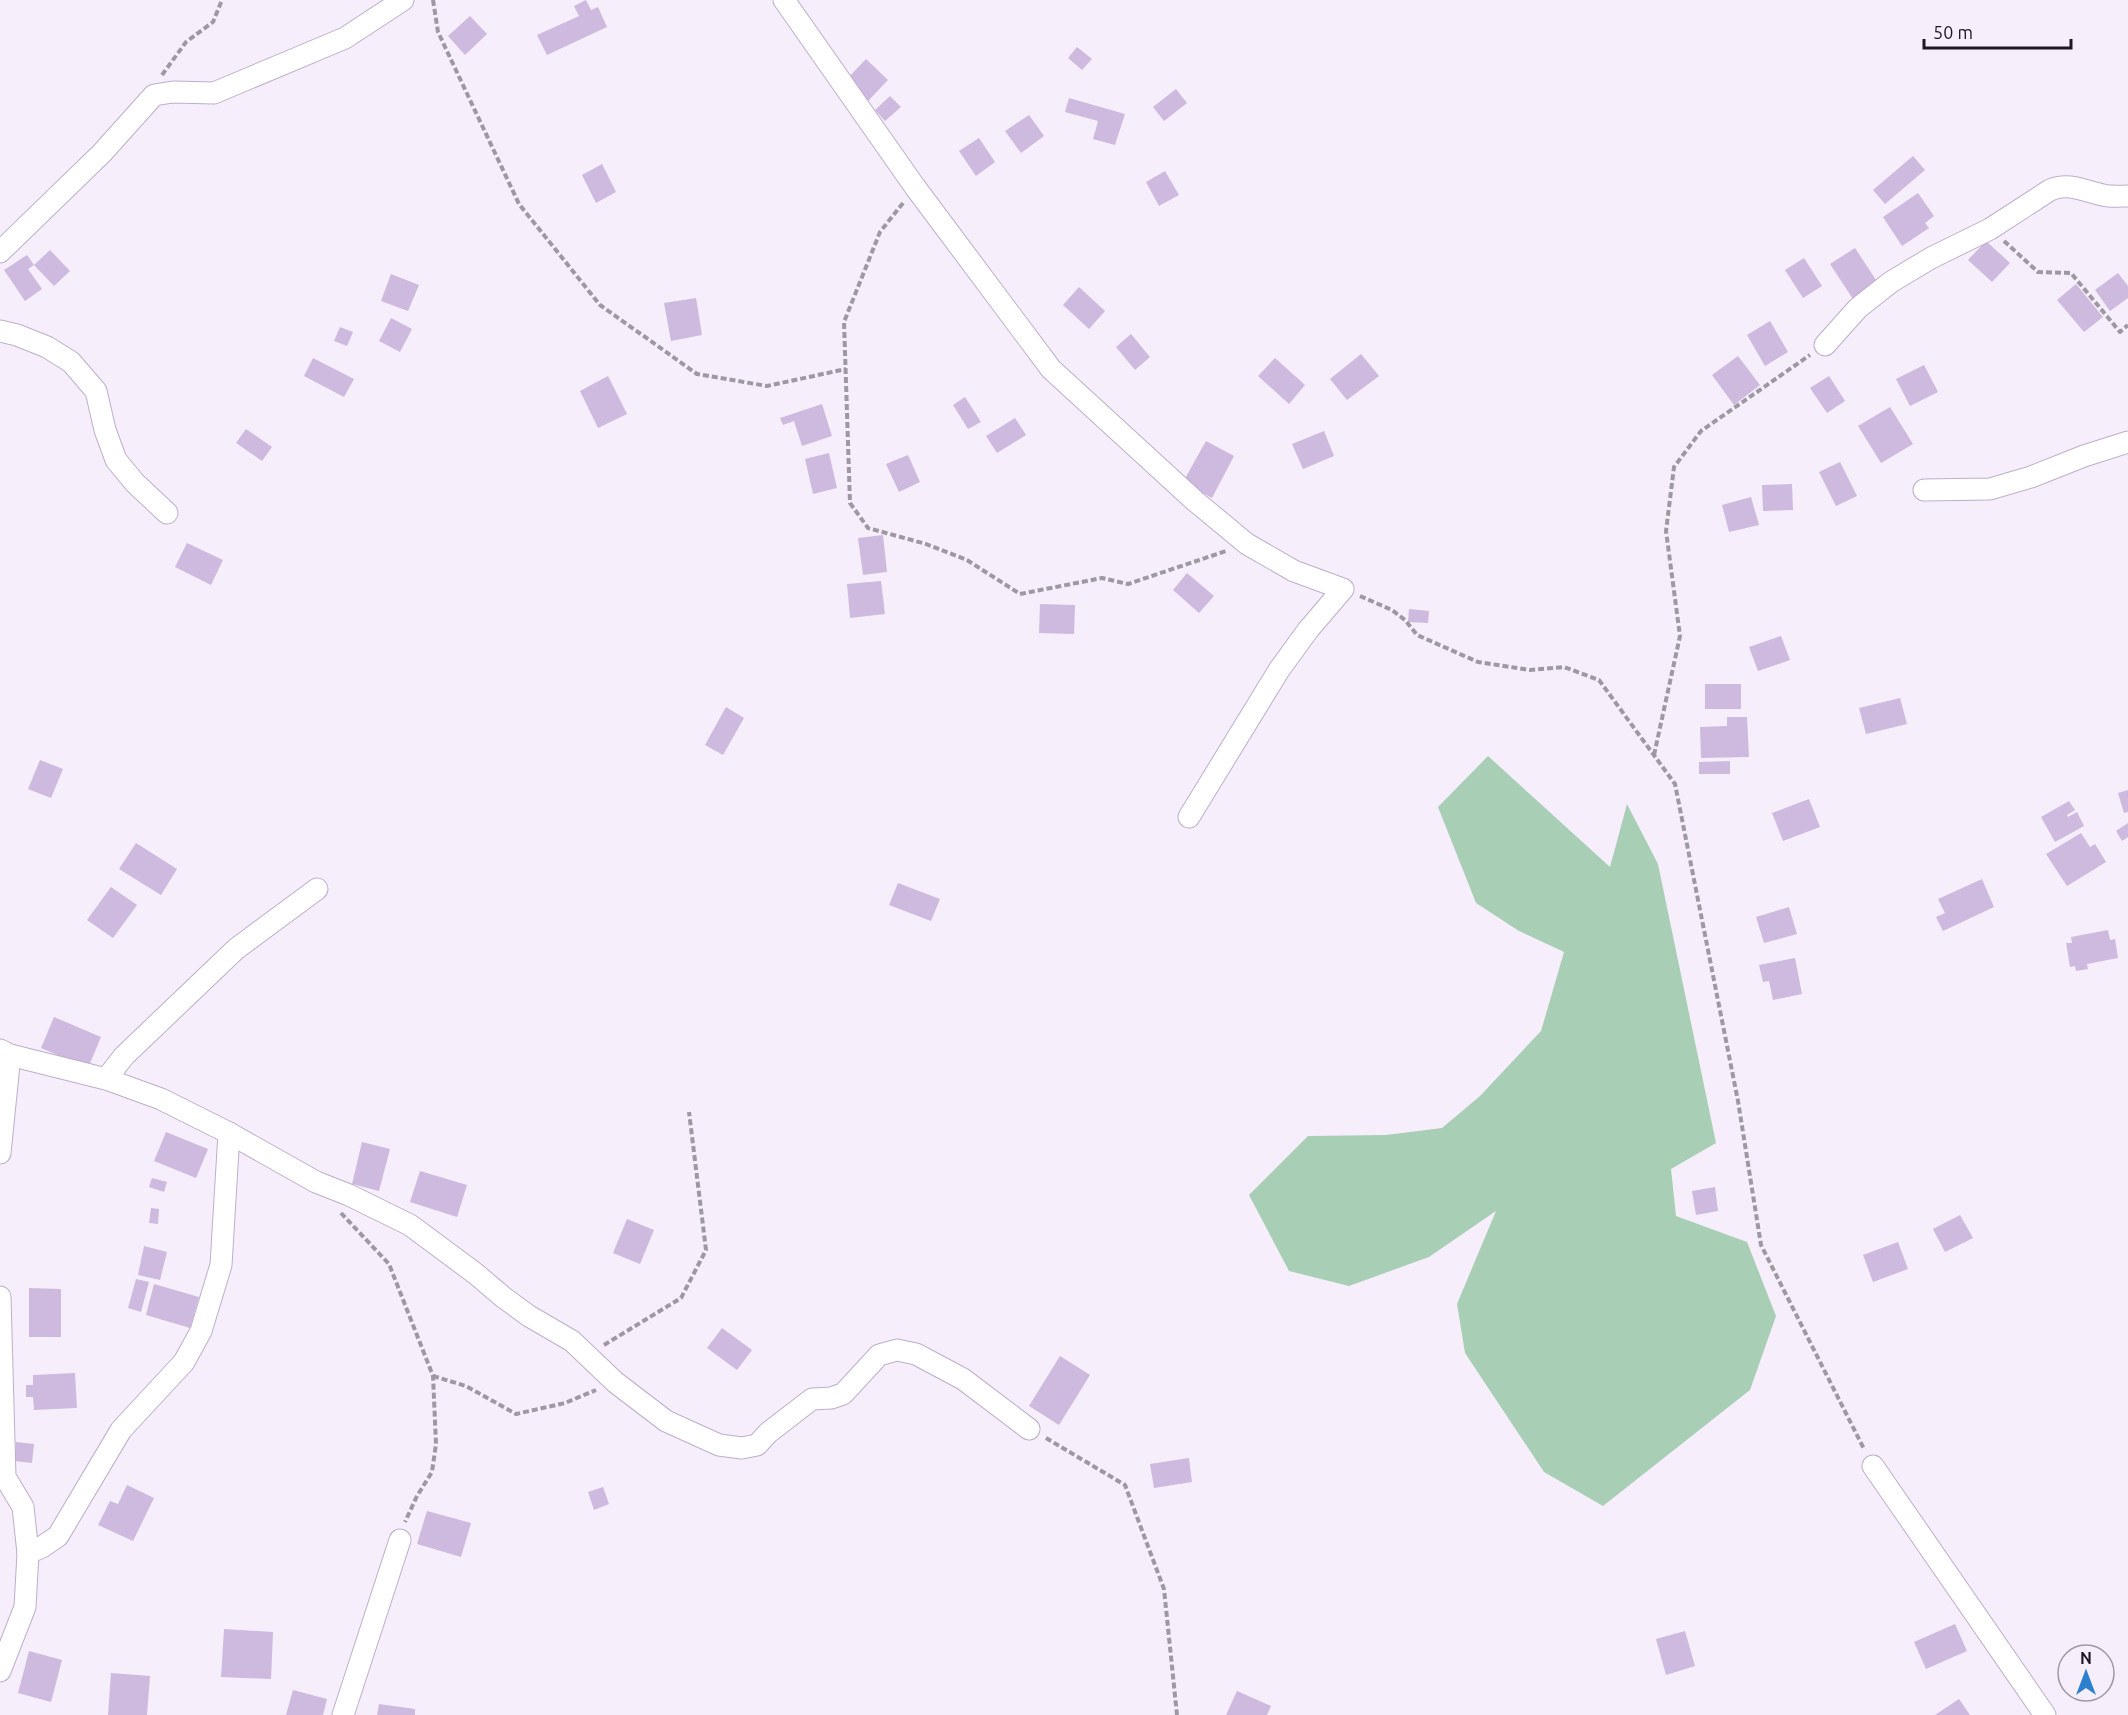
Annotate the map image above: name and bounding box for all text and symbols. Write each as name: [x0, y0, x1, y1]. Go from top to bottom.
scale bar: [1924, 12, 2071, 50]
text: 50 m: [1933, 22, 1973, 42]
north arrow: [2056, 1643, 2116, 1703]
text: N: [2080, 1649, 2092, 1667]

